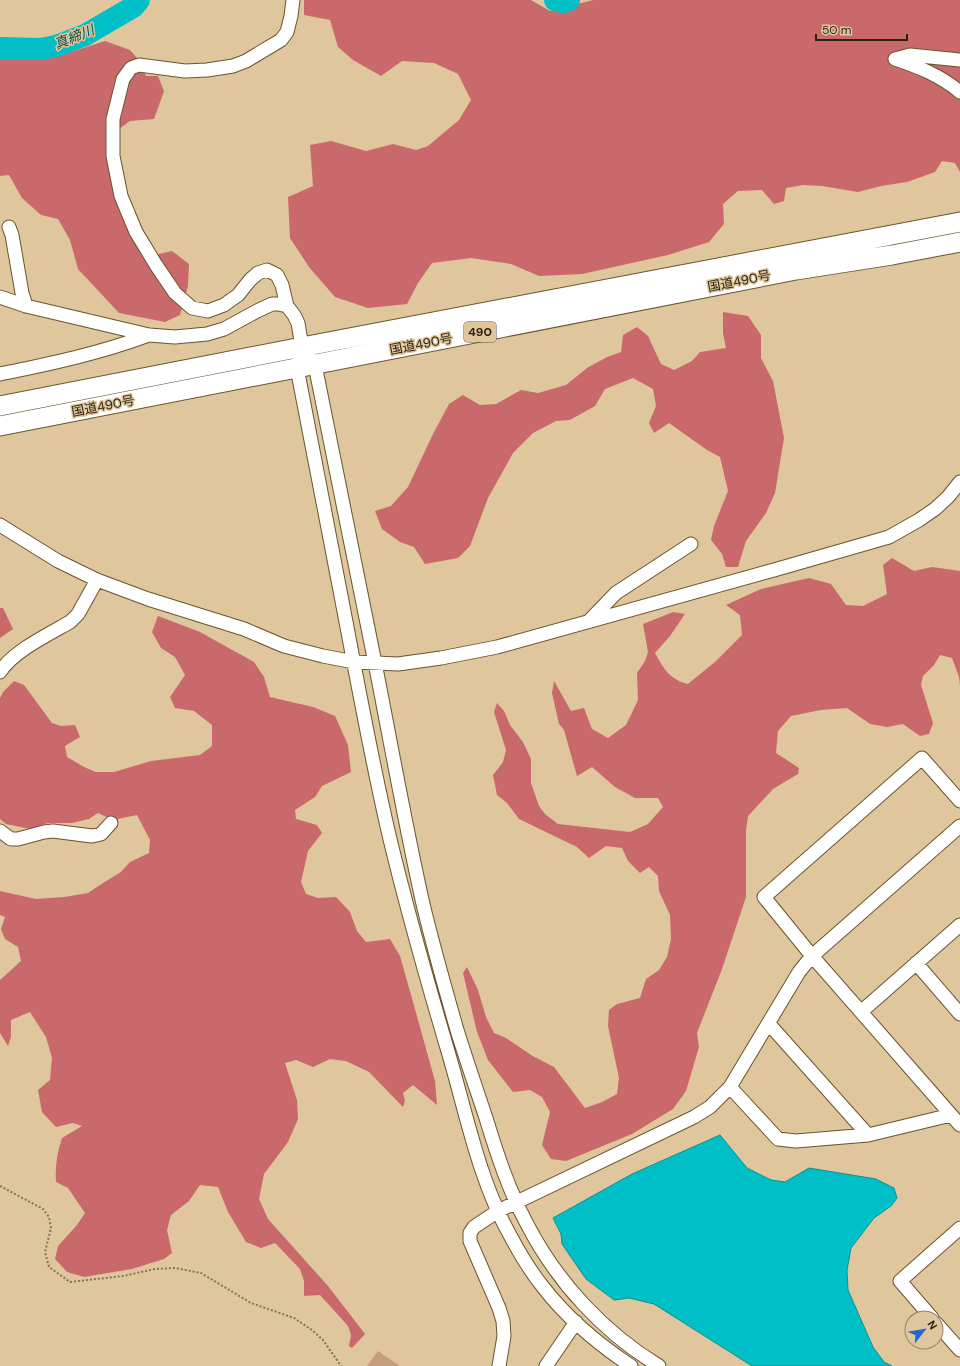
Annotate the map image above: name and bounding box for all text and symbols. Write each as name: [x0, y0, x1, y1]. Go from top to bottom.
scale bar: [816, 16, 907, 42]
water label: 真締川: [51, 20, 99, 53]
text: 50 m: [822, 22, 851, 38]
street label: 国道490号: [706, 267, 772, 295]
road number: 490: [464, 322, 496, 342]
street label: 国道490号: [388, 330, 454, 358]
street label: 国道490号: [70, 392, 136, 420]
north arrow: [904, 1310, 944, 1350]
text: N: [925, 1318, 941, 1332]

